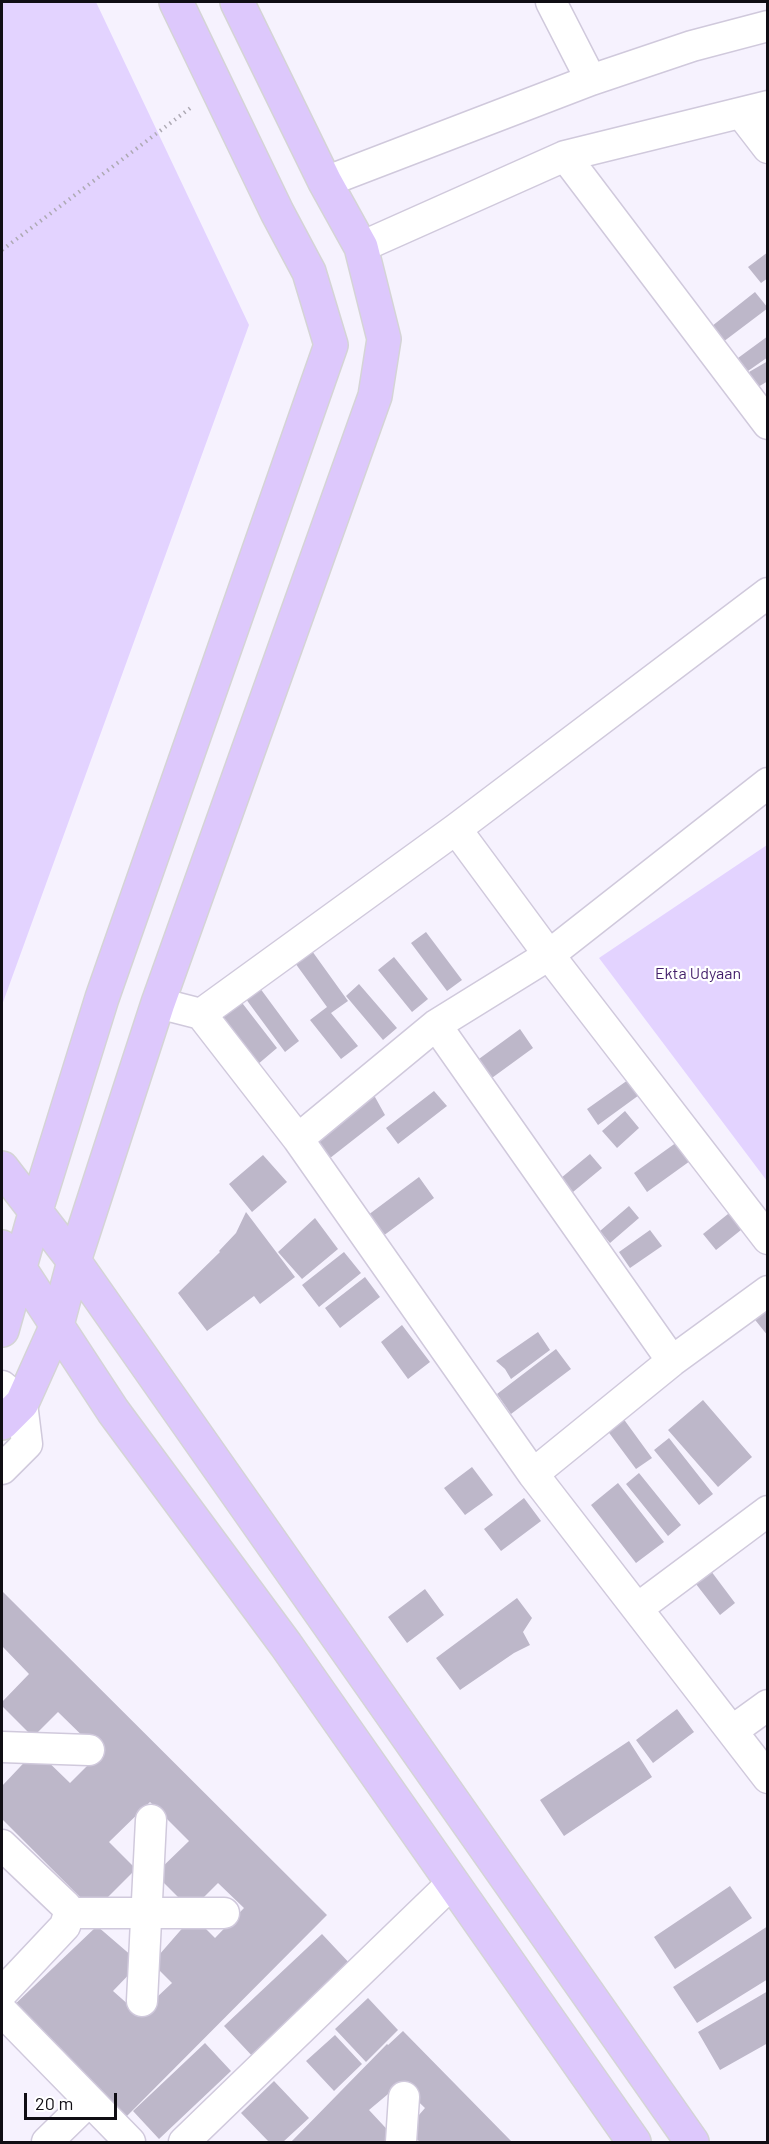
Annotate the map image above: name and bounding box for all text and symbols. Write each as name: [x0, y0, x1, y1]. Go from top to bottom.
park label: Ekta Udyaan: [655, 964, 741, 984]
scale bar: [27, 2081, 120, 2119]
text: 20 m: [35, 2092, 73, 2114]

